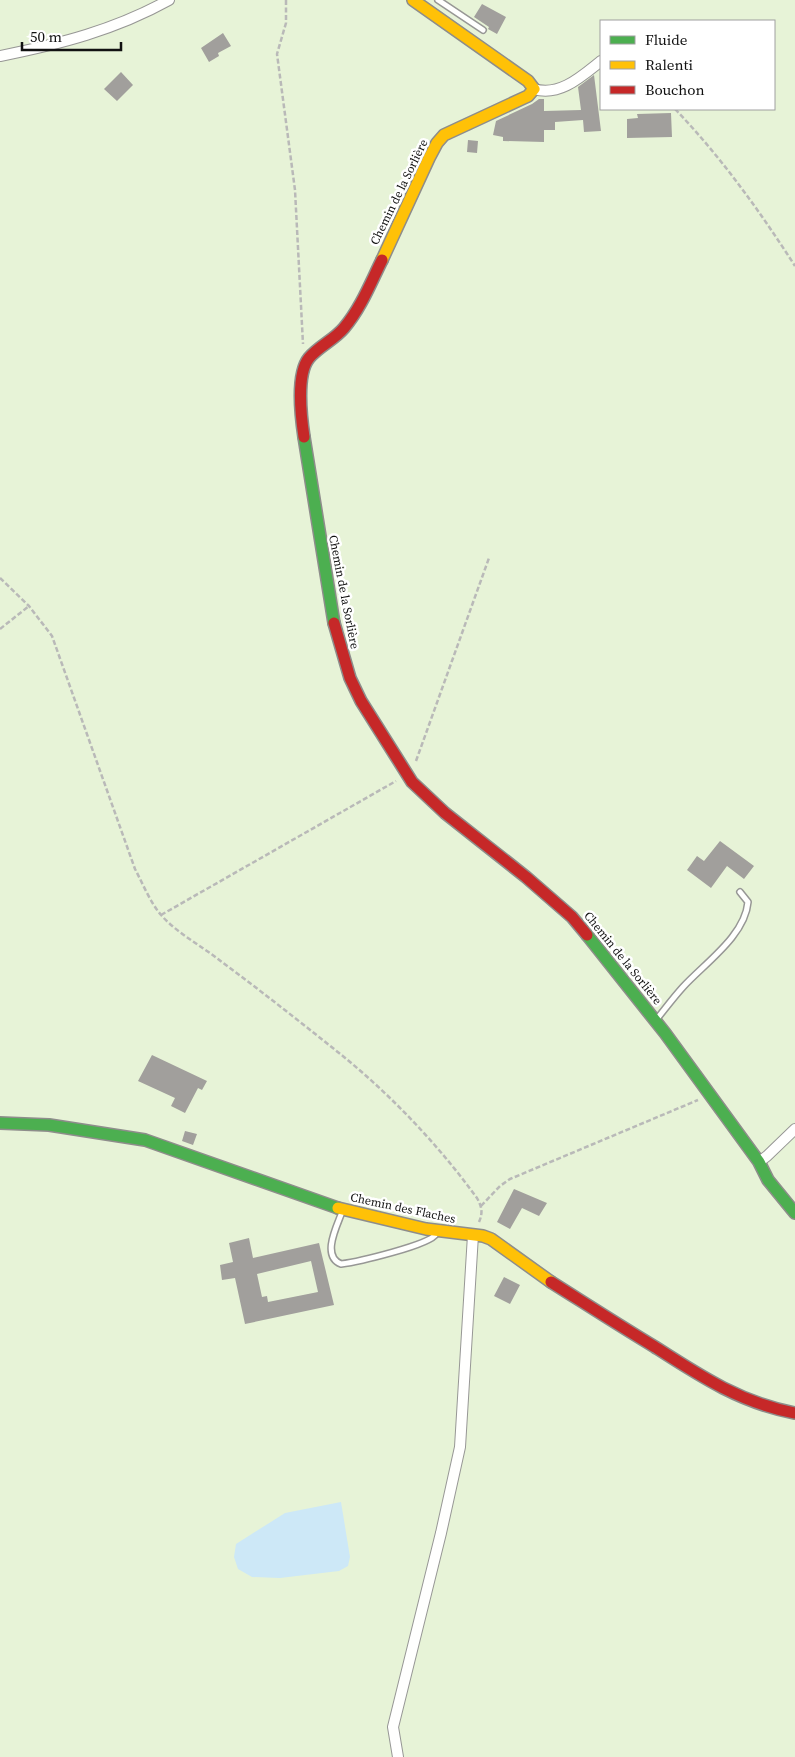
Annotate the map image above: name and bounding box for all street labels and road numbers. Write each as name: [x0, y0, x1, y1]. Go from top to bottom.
street label: Chemin de la Sorlière: [367, 137, 431, 247]
street label: Chemin de la Sorlière: [325, 534, 363, 650]
street label: Chemin de la Sorlière: [580, 908, 666, 1008]
street label: Chemin des Flaches: [349, 1189, 457, 1227]

